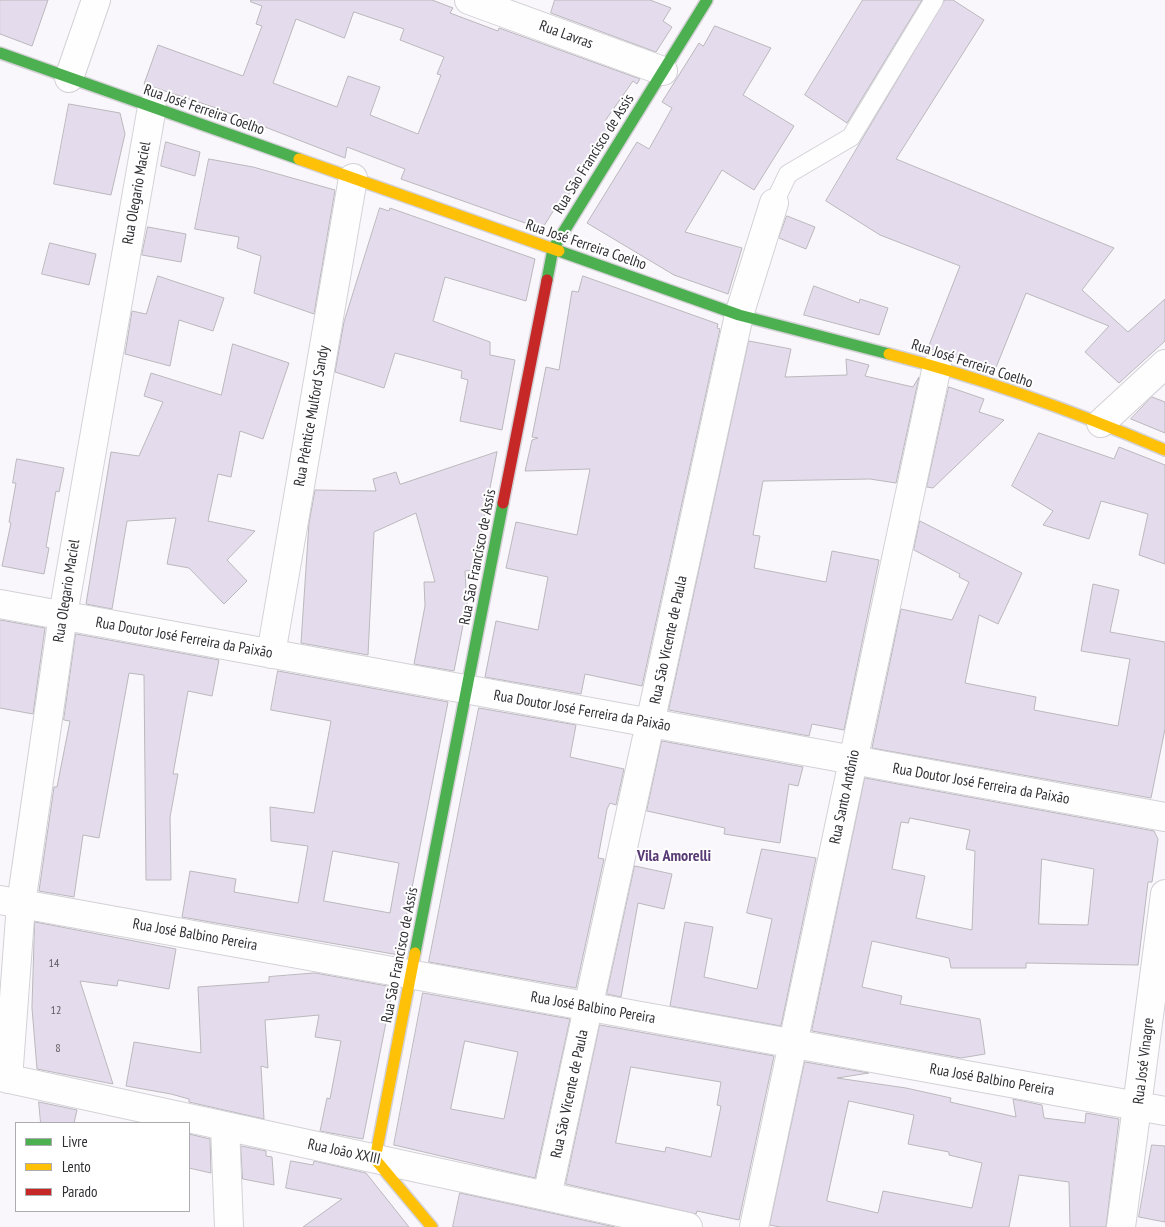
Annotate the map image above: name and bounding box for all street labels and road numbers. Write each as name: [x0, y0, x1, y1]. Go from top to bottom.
street label: Rua Lavras: [537, 17, 595, 53]
street label: Rua José Ferreira Coelho: [141, 81, 267, 139]
street label: Rua São Francisco de Assis: [550, 91, 638, 217]
street label: Rua Olegario Maciel: [119, 140, 155, 246]
street label: Rua José Ferreira Coelho: [523, 216, 649, 274]
street label: Rua José Ferreira Coelho: [909, 336, 1035, 392]
street label: Rua Prêntice Mulford Sandy: [291, 344, 333, 488]
street label: Rua São Francisco de Assis: [456, 488, 500, 626]
street label: Rua Olegario Maciel: [50, 538, 84, 644]
street label: Rua São Vicente de Paula: [647, 574, 691, 706]
street label: Rua Doutor José Ferreira da Paixão: [94, 614, 274, 662]
street label: Rua Doutor José Ferreira da Paixão: [492, 687, 672, 735]
street label: Rua Santo Antônio: [826, 748, 864, 846]
street label: Rua Doutor José Ferreira da Paixão: [891, 760, 1071, 808]
street label: Rua São Francisco de Assis: [378, 886, 422, 1024]
street label: Rua José Balbino Pereira: [131, 915, 259, 955]
street label: Rua José Balbino Pereira: [529, 988, 657, 1028]
street label: Rua José Vinagre: [1130, 1017, 1158, 1105]
street label: Rua São Vicente de Paula: [548, 1028, 592, 1160]
street label: Rua José Balbino Pereira: [928, 1060, 1056, 1100]
street label: Rua João XXIII: [306, 1136, 382, 1168]

